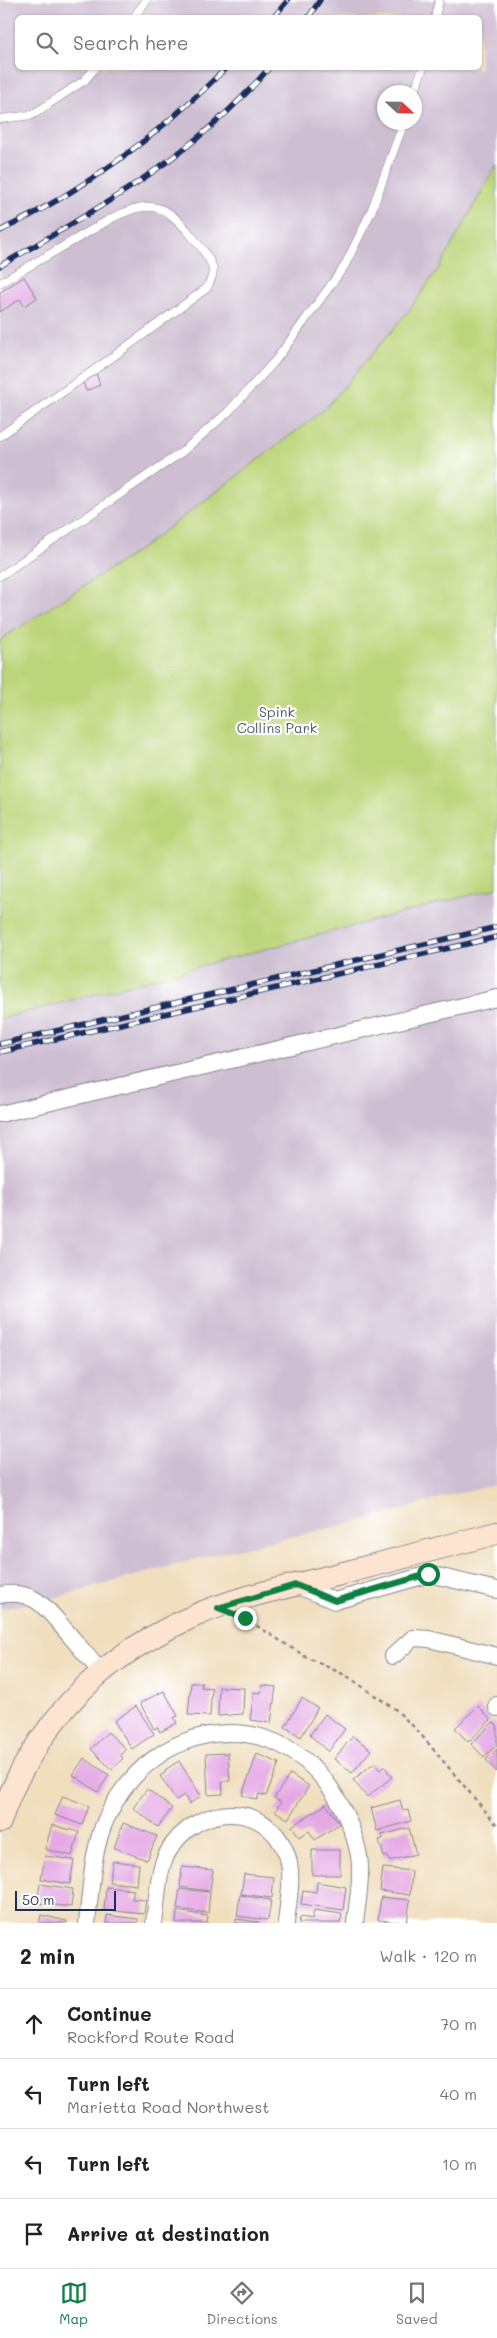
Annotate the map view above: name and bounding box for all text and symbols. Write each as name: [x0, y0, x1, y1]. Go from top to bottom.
search box: [15, 15, 482, 70]
icon: search: [33, 29, 61, 57]
text: Search here: [73, 30, 189, 55]
north arrow: [377, 85, 422, 130]
park label: Spink Collins Park: [237, 702, 317, 737]
route start: [417, 1563, 440, 1586]
route end: [234, 1607, 257, 1630]
scale bar: [15, 1888, 116, 1911]
text: 50 m: [22, 1890, 54, 1909]
text: 2 min: [20, 1942, 75, 1969]
text: Walk · 120 m: [379, 1945, 477, 1966]
text: Continue: [67, 2001, 152, 2026]
icon: ahead: [20, 2010, 48, 2038]
text: 70 m: [440, 2013, 477, 2034]
text: Rockford Route Road: [67, 2026, 234, 2047]
text: Turn left: [67, 2071, 150, 2096]
icon: left: [20, 2080, 48, 2108]
text: 40 m: [440, 2083, 477, 2104]
text: Marietta Road Northwest: [67, 2096, 269, 2117]
icon: left: [20, 2150, 48, 2178]
text: Turn left: [67, 2151, 150, 2176]
text: 10 m: [442, 2153, 477, 2174]
icon: arrive: [20, 2220, 48, 2248]
text: Arrive at destination: [67, 2221, 270, 2246]
tab: Map: [59, 2279, 88, 2328]
tab: Directions: [206, 2279, 278, 2328]
tab: Saved: [396, 2279, 438, 2328]

